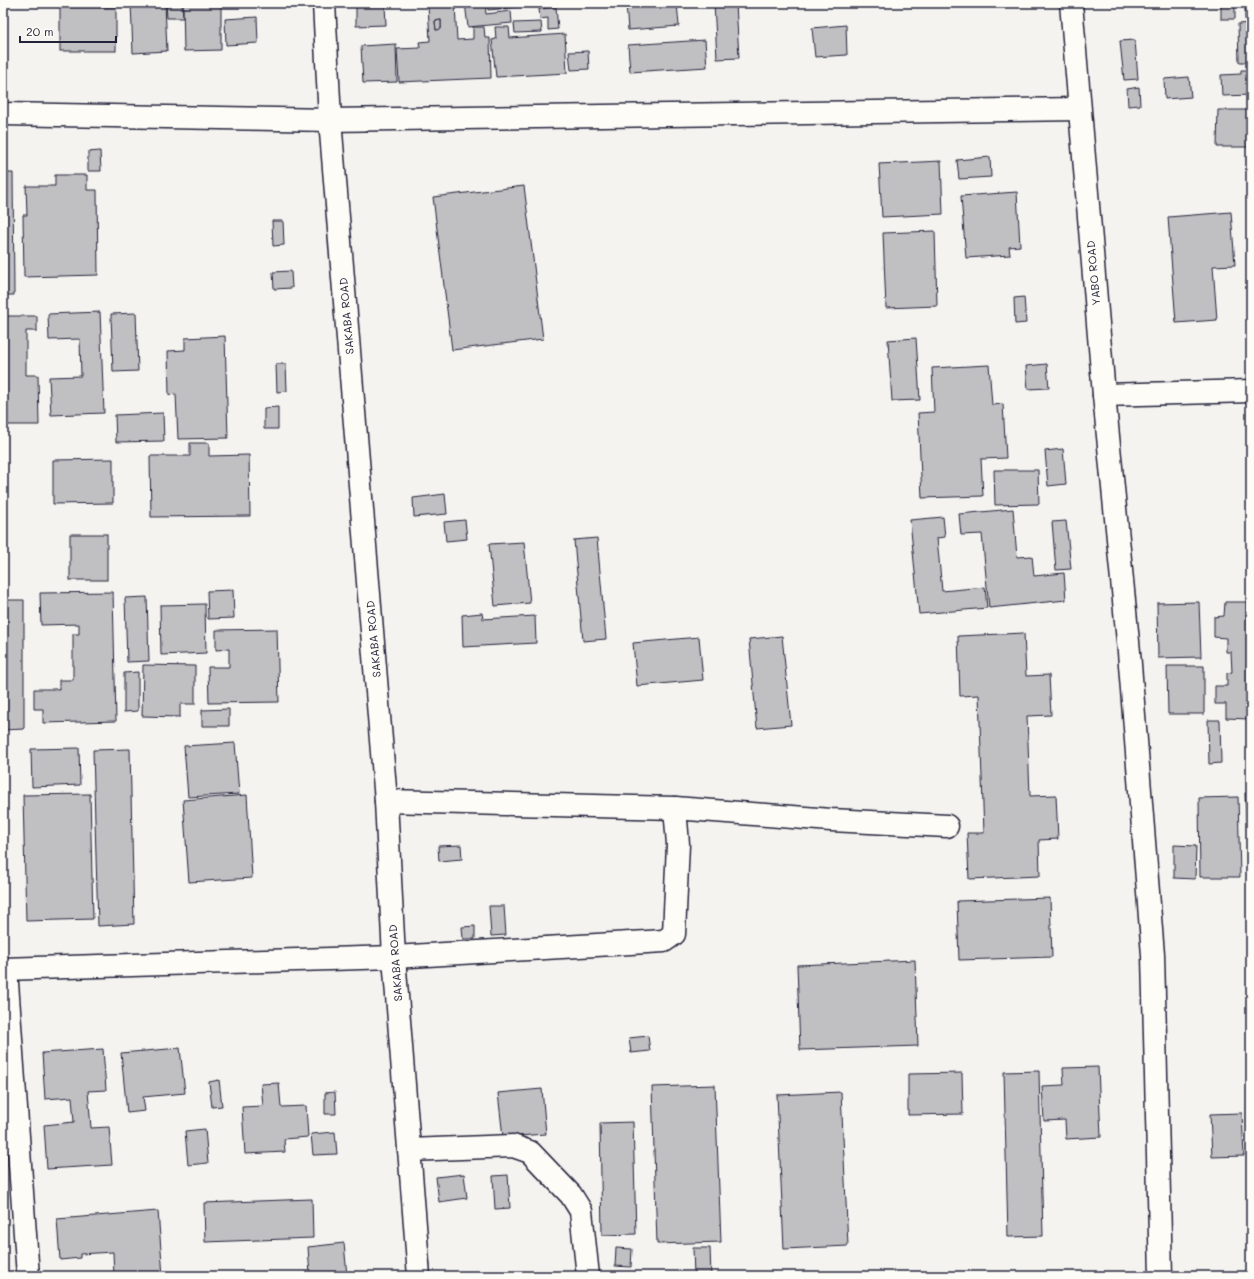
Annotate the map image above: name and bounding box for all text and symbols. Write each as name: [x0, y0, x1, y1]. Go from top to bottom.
scale bar: [20, 18, 116, 44]
text: 20 m: [26, 23, 54, 39]
street label: YABO ROAD: [1083, 240, 1103, 306]
street label: SAKABA ROAD: [335, 277, 357, 355]
street label: SAKABA ROAD: [362, 600, 384, 678]
street label: SAKABA ROAD: [385, 924, 405, 1002]

